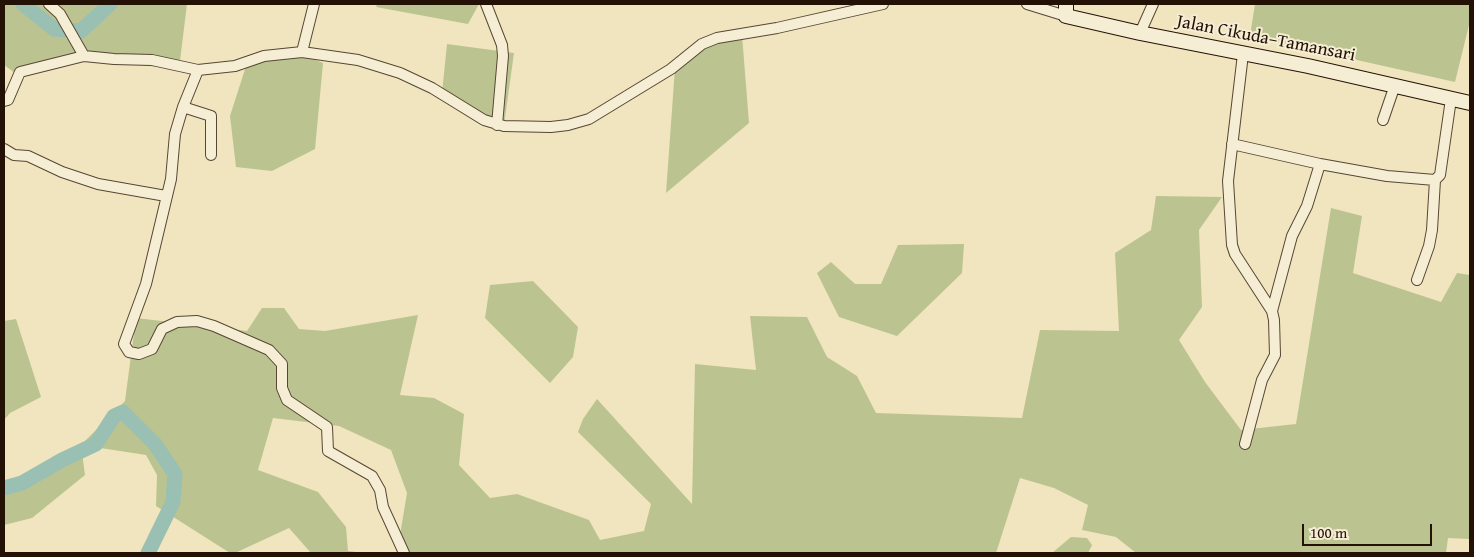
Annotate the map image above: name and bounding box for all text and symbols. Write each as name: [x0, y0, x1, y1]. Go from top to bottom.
street label: Jalan Cikuda–Tamansari: [1175, 11, 1357, 67]
scale bar: [1304, 514, 1434, 546]
text: 100 m: [1310, 522, 1347, 543]

